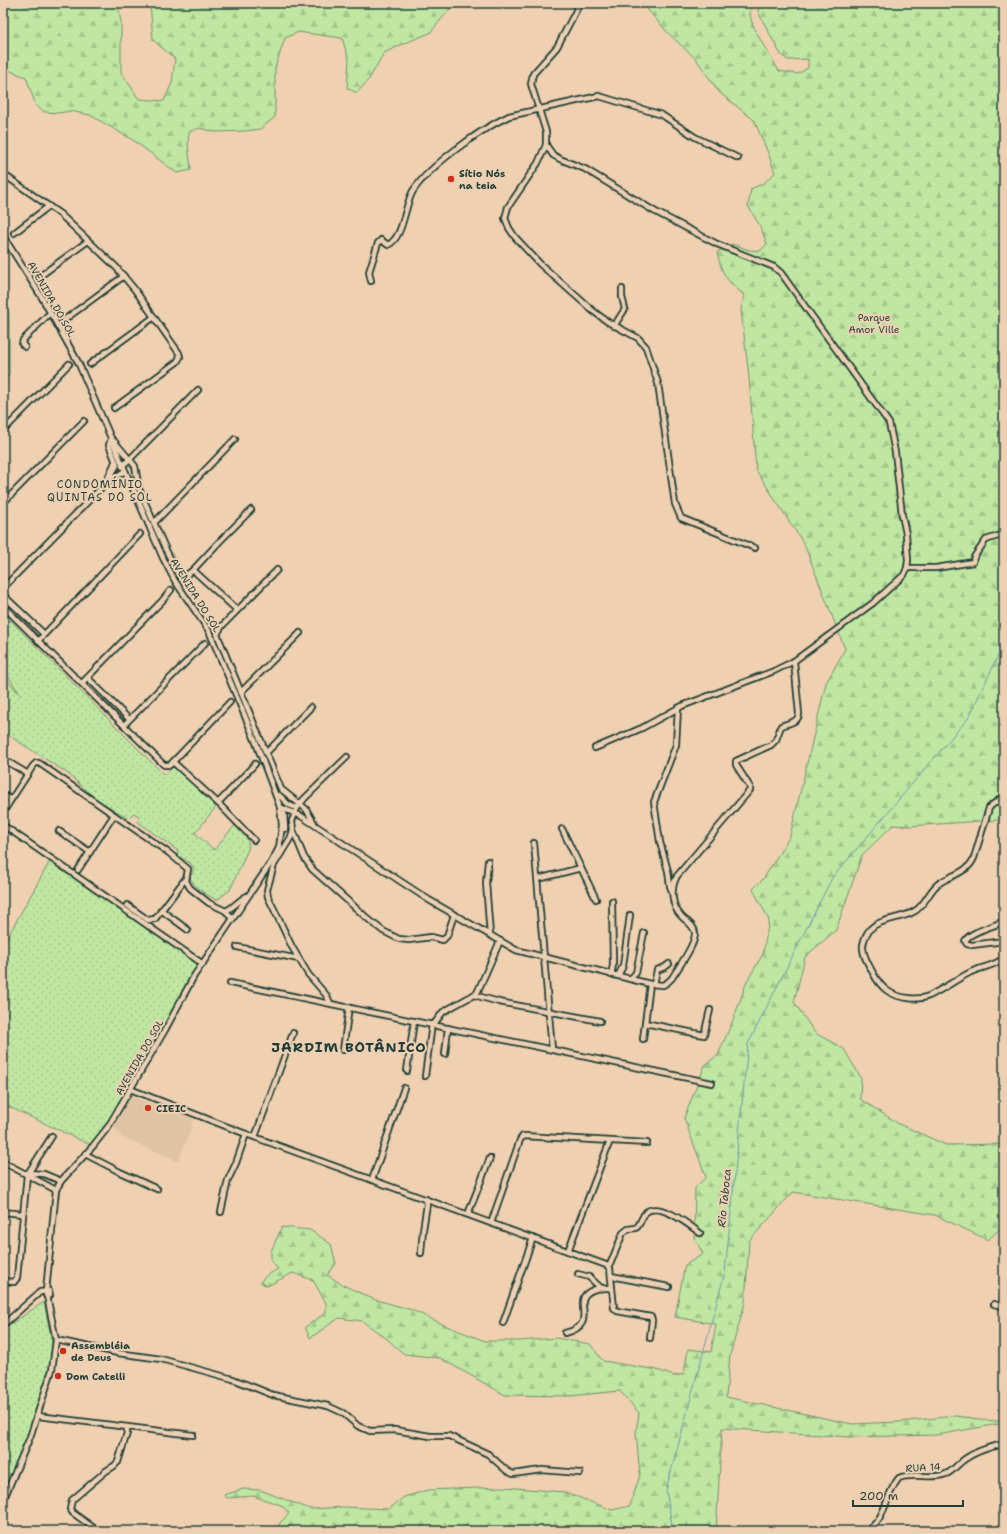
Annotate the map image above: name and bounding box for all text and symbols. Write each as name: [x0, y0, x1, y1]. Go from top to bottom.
place label: Sítio Nós na teia: [459, 167, 505, 192]
marker: Sítio Nós na teia: [446, 174, 456, 184]
street label: AVENIDA DO SOL: [25, 259, 79, 340]
park label: Parque Amor Ville: [849, 311, 900, 336]
district label: CONDOMÍNIO QUINTAS DO SOL: [47, 476, 153, 505]
street label: AVENIDA DO SOL: [167, 556, 224, 635]
street label: AVENIDA DO SOL: [112, 1017, 167, 1097]
district label: JARDIM BOTÂNICO: [271, 1038, 427, 1056]
place label: CIEIC: [156, 1102, 186, 1115]
marker: CIEIC: [143, 1103, 153, 1113]
water label: Rio Taboca: [714, 1168, 735, 1228]
place label: Assembléia de Deus: [71, 1339, 130, 1364]
marker: Assembléia de Deus: [58, 1346, 68, 1356]
place label: Dom Catelli: [66, 1370, 125, 1383]
marker: Dom Catelli: [53, 1371, 63, 1381]
street label: RUA 14: [905, 1460, 941, 1475]
scale bar: [853, 1482, 963, 1508]
text: 200 m: [859, 1488, 898, 1504]

